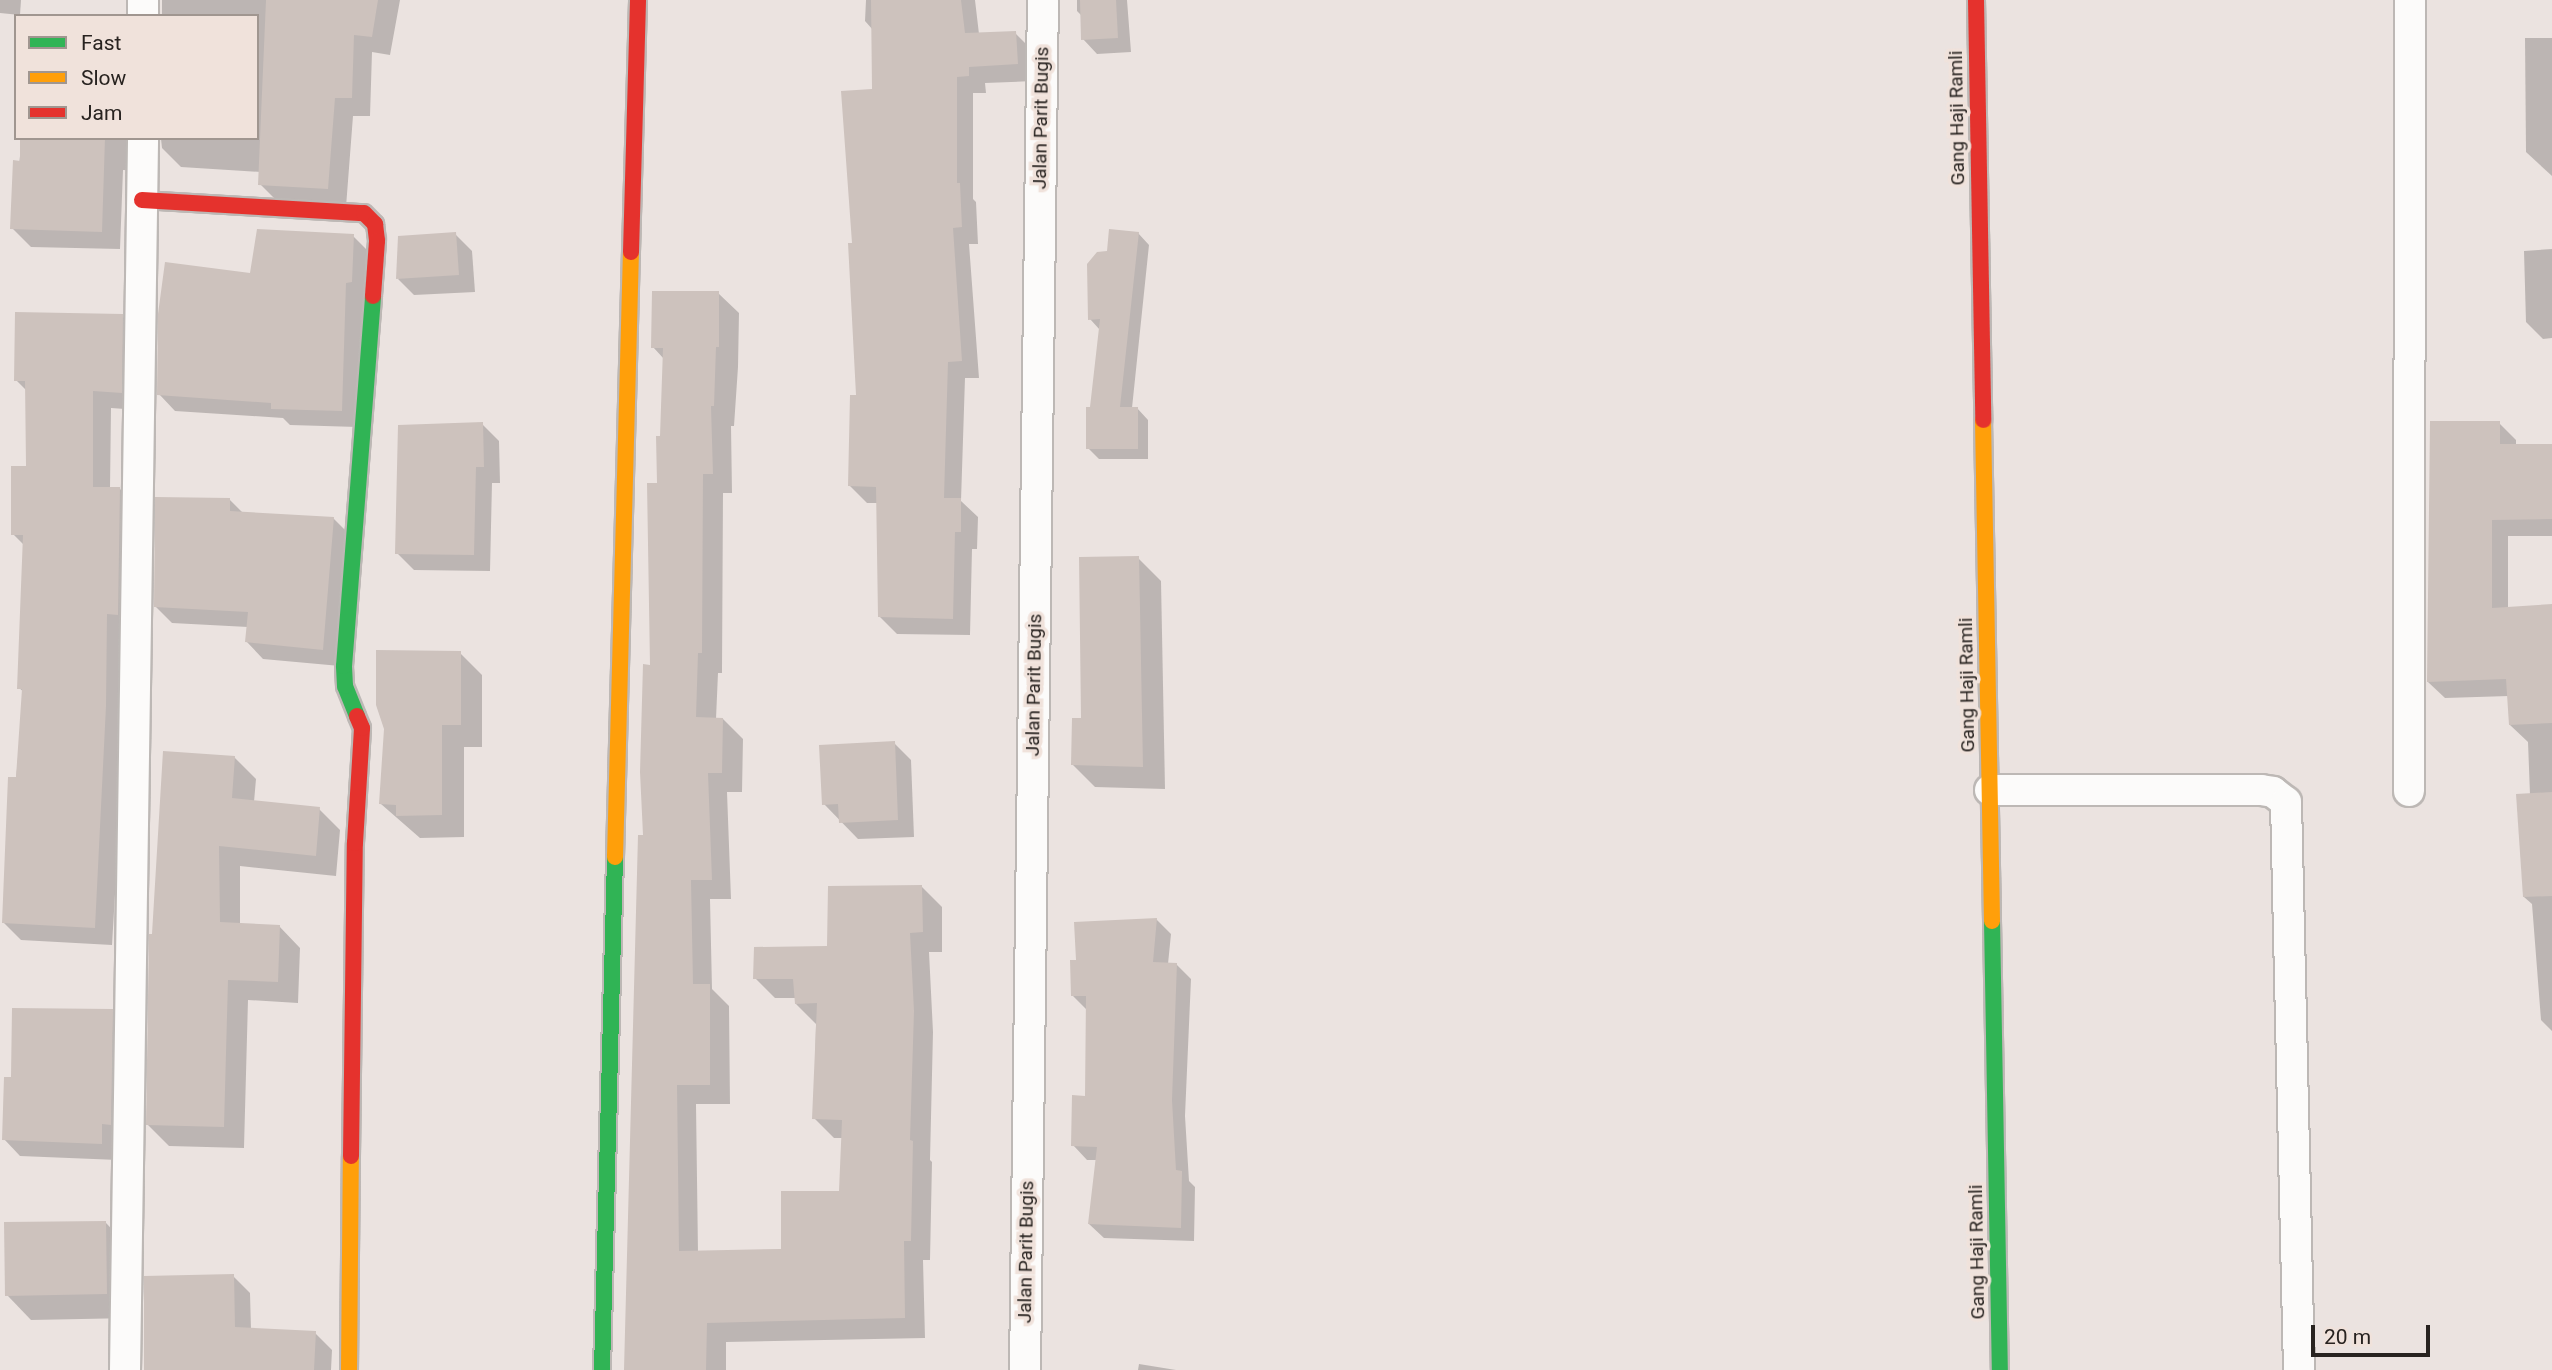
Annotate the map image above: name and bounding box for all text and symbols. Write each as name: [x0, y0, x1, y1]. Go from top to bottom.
legend: [14, 14, 259, 140]
text: Fast: [81, 31, 121, 55]
street label: Jalan Parit Bugis: [1028, 47, 1054, 189]
street label: Gang Haji Ramli: [1944, 50, 1970, 186]
text: Slow: [81, 66, 126, 90]
text: Jam: [81, 101, 122, 125]
street label: Jalan Parit Bugis: [1021, 614, 1047, 756]
street label: Gang Haji Ramli: [1954, 617, 1980, 753]
street label: Jalan Parit Bugis: [1013, 1181, 1039, 1323]
street label: Gang Haji Ramli: [1964, 1184, 1990, 1320]
scale bar: [2314, 1310, 2433, 1354]
text: 20 m: [2324, 1325, 2371, 1349]

